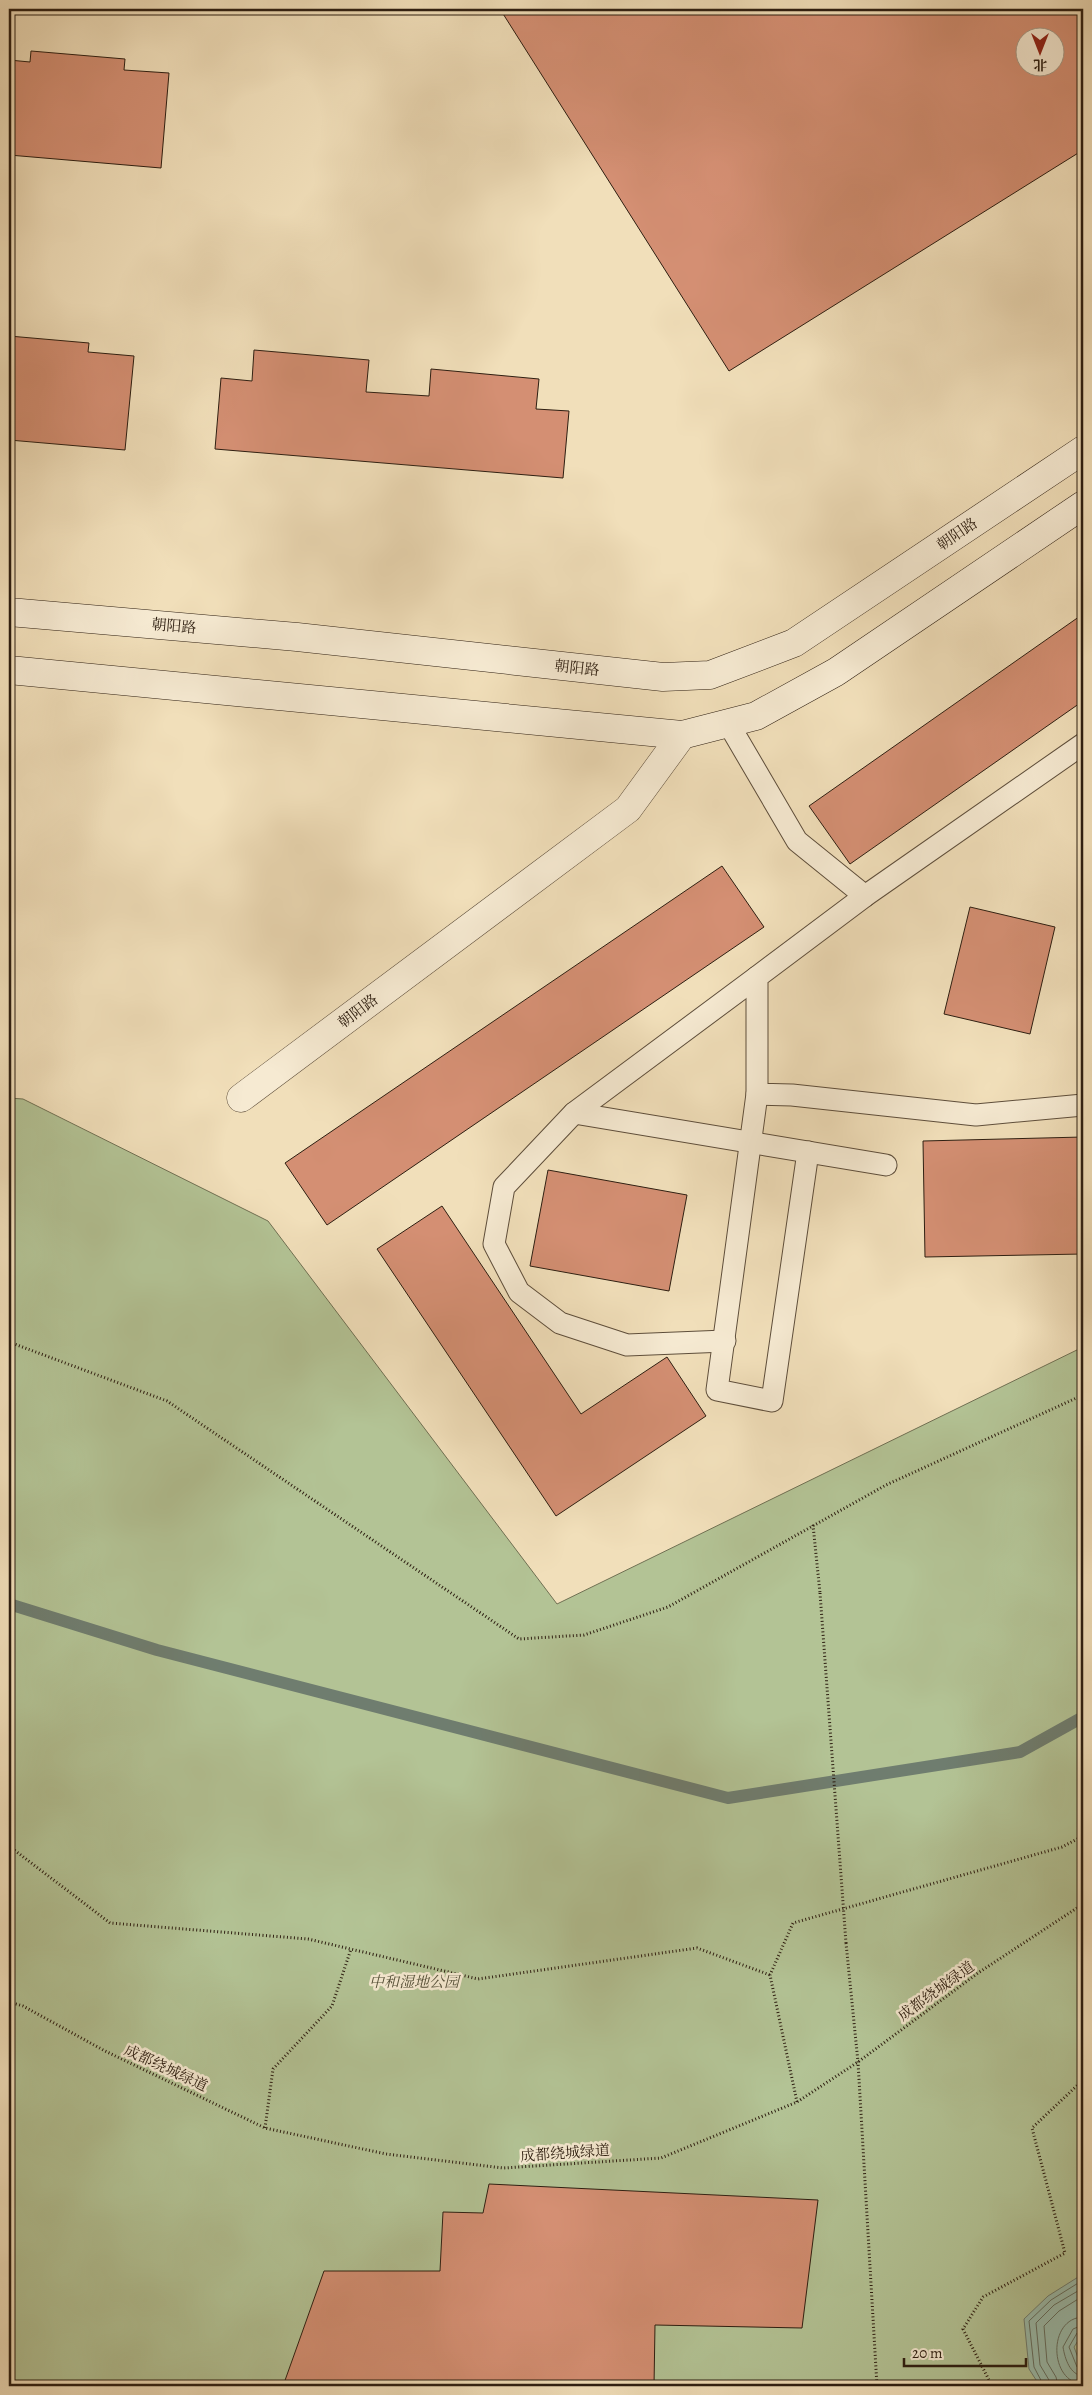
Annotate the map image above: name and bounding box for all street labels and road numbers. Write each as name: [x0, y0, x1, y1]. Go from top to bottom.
street label: 朝阳路: [933, 513, 981, 555]
street label: 朝阳路: [151, 614, 197, 638]
street label: 朝阳路: [554, 656, 600, 680]
street label: 朝阳路: [334, 989, 382, 1033]
street label: 成都绕城绿道: [894, 1956, 978, 2026]
street label: 成都绕城绿道: [121, 2040, 211, 2096]
street label: 成都绕城绿道: [519, 2140, 611, 2166]

